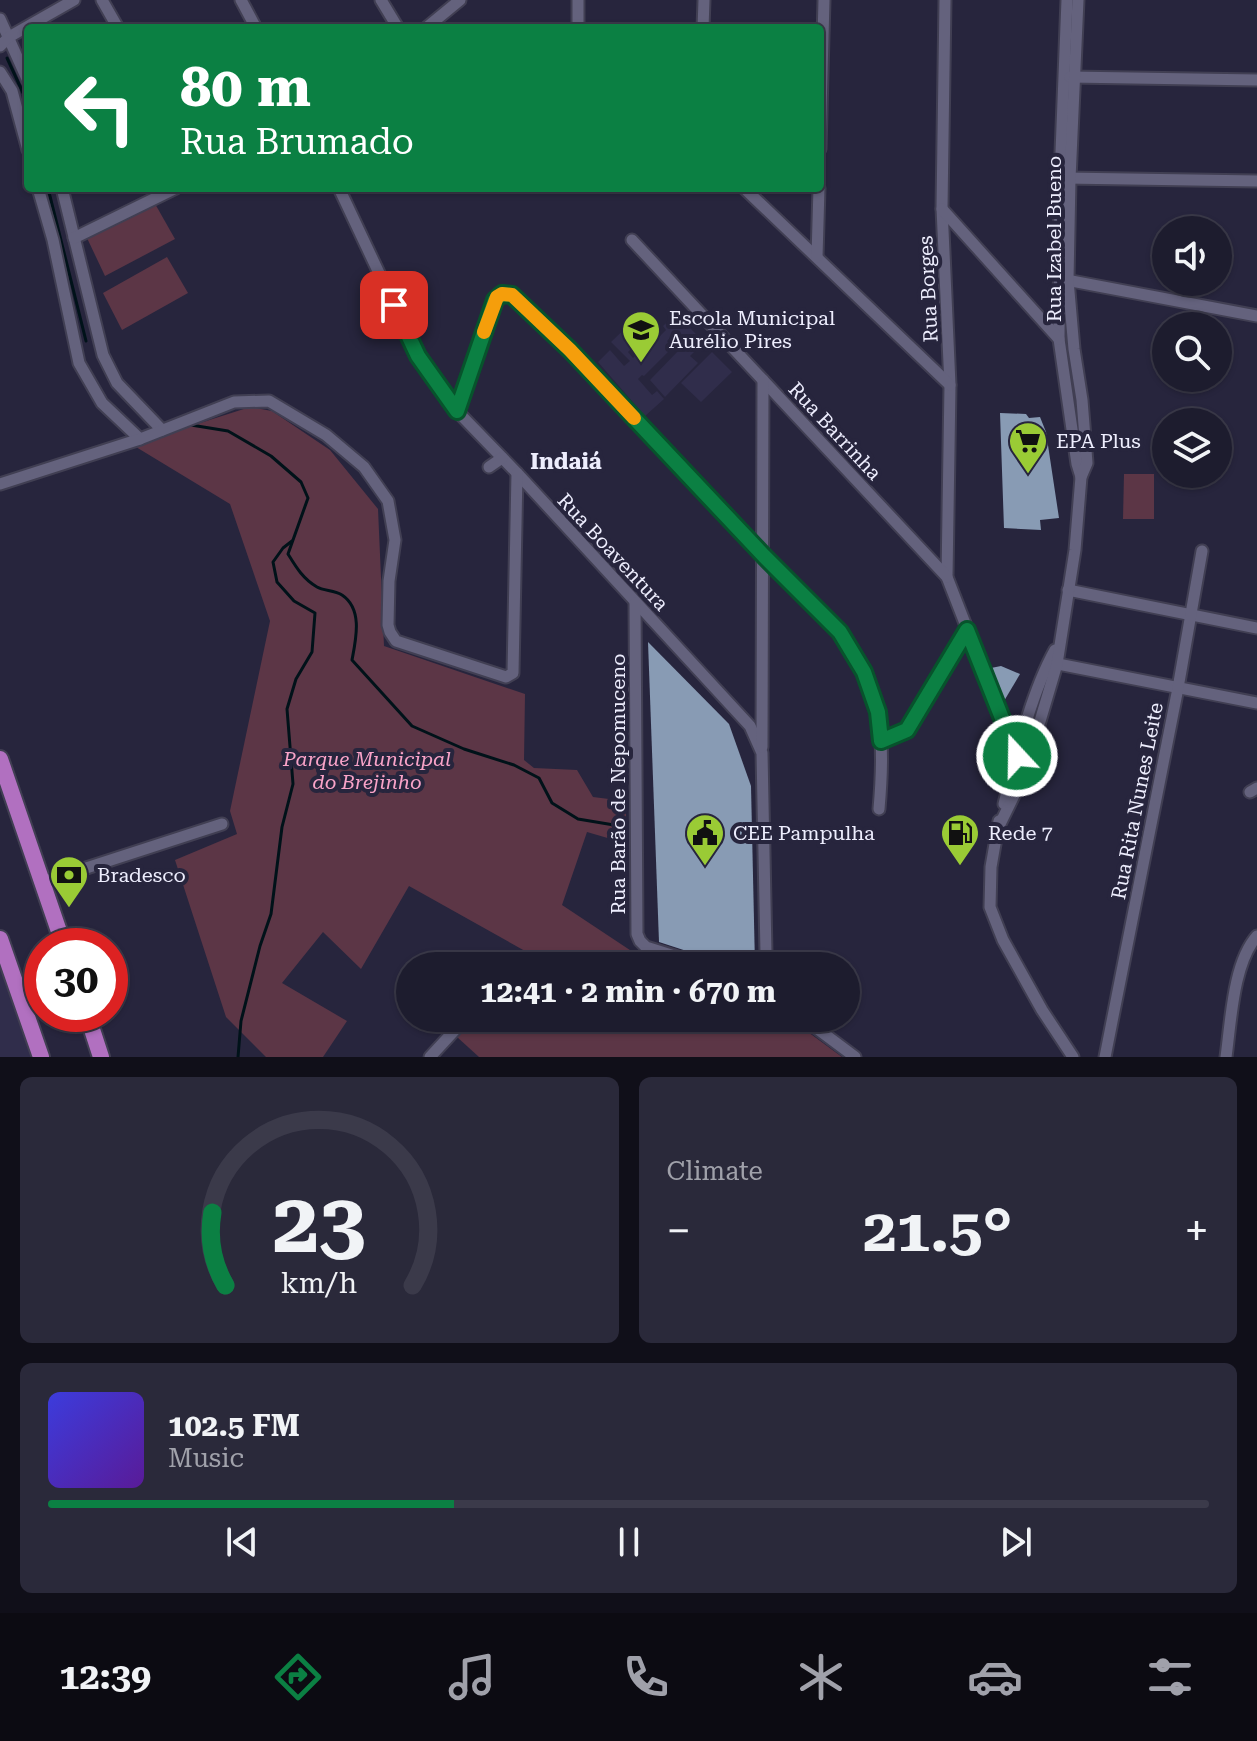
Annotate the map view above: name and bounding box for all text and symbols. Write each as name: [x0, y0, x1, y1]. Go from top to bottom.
text: 80 m: [180, 54, 311, 120]
icon: left: [48, 56, 152, 160]
text: Rua Brumado: [180, 121, 414, 163]
street label: Rua Izabel Bueno: [1042, 156, 1066, 322]
map controls: [1152, 216, 1232, 488]
button: sound: [1152, 216, 1232, 296]
street label: Rua Borges: [913, 235, 943, 343]
pin: [360, 271, 428, 339]
icon: arrive: [372, 283, 416, 327]
place label: Escola Municipal Aurélio Pires: [669, 306, 835, 353]
school or university icon: Escola Municipal Aurélio Pires: [620, 309, 662, 364]
button: search: [1152, 312, 1232, 392]
street label: Rua Barrinha: [784, 377, 887, 485]
button: layers: [1152, 408, 1232, 488]
supermarket icon: EPA Plus: [1007, 420, 1049, 475]
place label: EPA Plus: [1056, 429, 1141, 453]
district label: Indaiá: [530, 449, 602, 474]
street label: Rua Boaventura: [553, 488, 674, 616]
street label: Rua Barão de Nepomuceno: [606, 654, 630, 914]
street label: Rua Rita Nunes Leite: [1106, 700, 1168, 902]
position arrow: [975, 714, 1059, 798]
park label: Parque Municipal do Brejinho: [282, 747, 451, 794]
public building icon: CEE Pampulha: [684, 812, 726, 867]
fuel station icon: Rede 7: [939, 812, 981, 867]
place label: CEE Pampulha: [733, 821, 875, 845]
place label: Rede 7: [988, 821, 1053, 845]
bank icon: Bradesco: [48, 854, 90, 909]
place label: Bradesco: [97, 863, 186, 887]
speed limit sign: 30: [24, 928, 128, 1032]
text: 12:41 · 2 min · 670 m: [480, 974, 776, 1009]
text: Climate: [667, 1156, 763, 1186]
text: 23: [273, 1175, 366, 1272]
text: 21.5°: [863, 1195, 1013, 1266]
text: −: [667, 1205, 691, 1257]
text: +: [1184, 1205, 1209, 1257]
text: km/h: [281, 1266, 358, 1300]
text: 102.5 FM: [168, 1408, 300, 1443]
text: Music: [168, 1443, 244, 1473]
icon: previous: [220, 1520, 264, 1564]
icon: pause: [607, 1520, 651, 1564]
icon: next: [994, 1520, 1038, 1564]
icon: directions: [270, 1649, 326, 1705]
icon: music: [444, 1649, 500, 1705]
icon: phone: [618, 1649, 674, 1705]
icon: climate: [793, 1649, 849, 1705]
icon: car: [967, 1649, 1023, 1705]
icon: filters: [1142, 1649, 1198, 1705]
text: 12:39: [59, 1656, 151, 1698]

